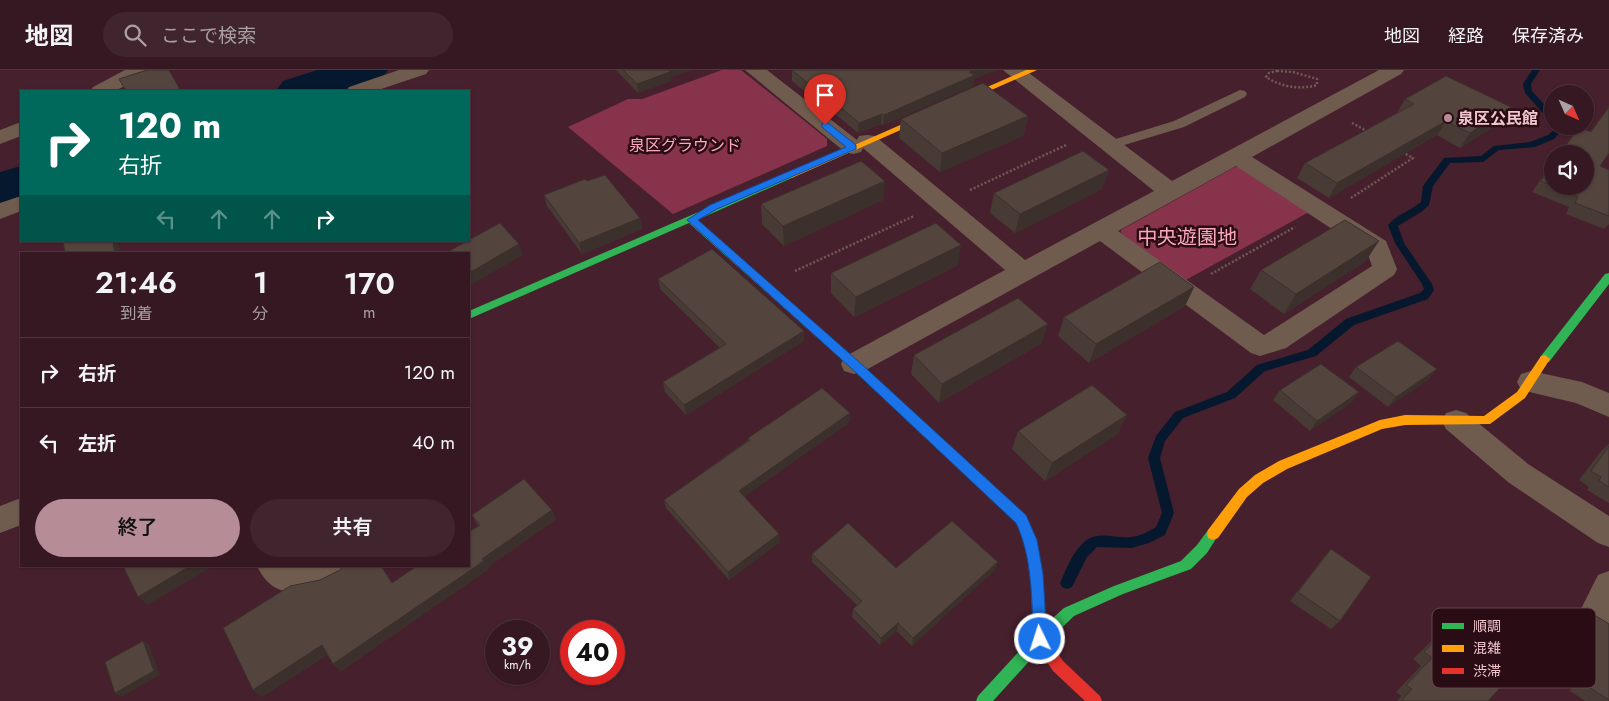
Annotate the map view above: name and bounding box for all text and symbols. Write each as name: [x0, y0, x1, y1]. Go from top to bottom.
search box: [103, 12, 453, 57]
text: 地図: [25, 18, 73, 53]
icon: search: [121, 21, 149, 49]
text: ここで検索: [161, 22, 256, 49]
text: 地図: [1384, 23, 1420, 49]
text: 経路: [1448, 23, 1484, 49]
text: 保存済み: [1512, 23, 1584, 49]
pin: [804, 74, 846, 125]
icon: arrive: [811, 81, 839, 109]
north arrow: [1544, 85, 1594, 135]
map controls: [1544, 85, 1594, 195]
text: 120 m: [118, 101, 221, 151]
place label: 泉区公民館: [1458, 107, 1538, 130]
icon: right: [35, 110, 100, 175]
marker: 泉区公民館: [1442, 112, 1454, 124]
park label: 泉区グラウンド: [629, 134, 741, 157]
button: sound: [1544, 145, 1594, 195]
text: 右折: [118, 149, 162, 181]
icon: left: [152, 205, 180, 233]
icon: ahead: [205, 205, 233, 233]
icon: ahead: [258, 205, 286, 233]
icon: right: [311, 205, 339, 233]
park label: 中央遊園地: [1137, 223, 1237, 252]
text: 21:46: [95, 261, 177, 304]
text: 1: [253, 261, 268, 304]
text: 170: [343, 262, 395, 305]
text: m: [363, 301, 375, 324]
text: 到着: [120, 302, 152, 325]
text: 分: [252, 302, 268, 325]
icon: right: [35, 359, 63, 387]
text: 120 m: [404, 359, 455, 386]
text: 右折: [78, 360, 116, 387]
icon: left: [35, 429, 63, 457]
text: 40 m: [412, 429, 455, 456]
text: 左折: [78, 430, 116, 457]
button: 終了: [35, 499, 240, 557]
button: 共有: [250, 499, 455, 557]
legend: [1432, 608, 1596, 688]
position arrow: [1013, 612, 1065, 664]
text: 順調: [1473, 616, 1501, 636]
speed limit sign: 40: [560, 620, 625, 685]
text: 39: [501, 628, 534, 664]
text: 混雑: [1473, 638, 1501, 658]
text: km/h: [504, 656, 531, 674]
text: 渋滞: [1473, 661, 1501, 681]

